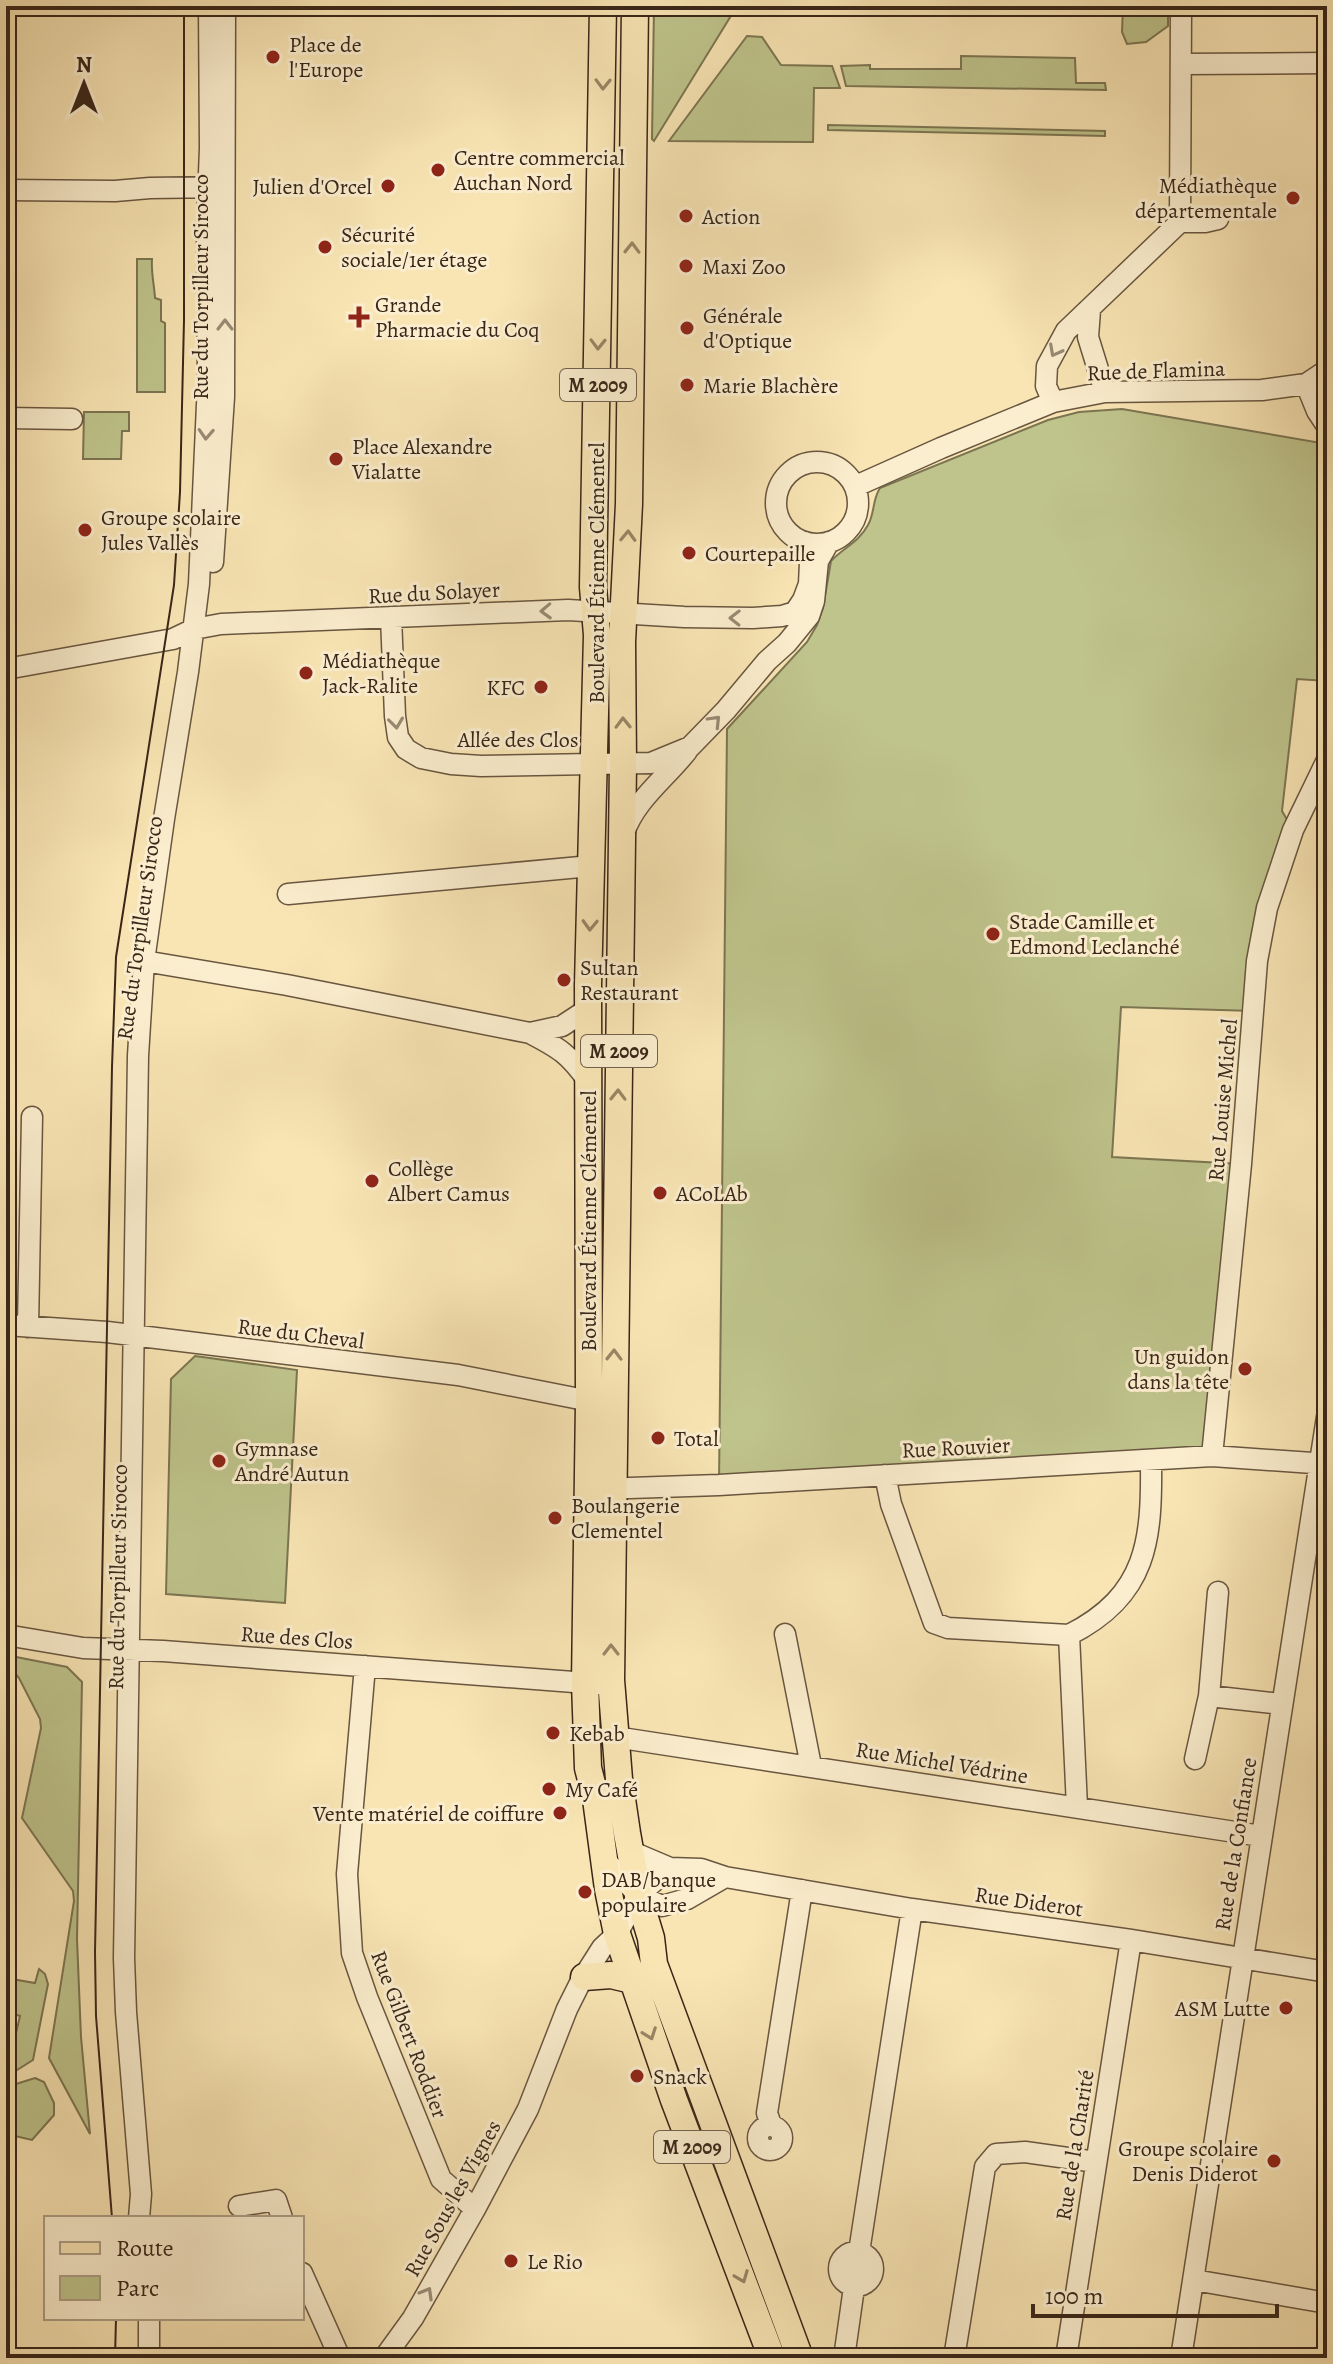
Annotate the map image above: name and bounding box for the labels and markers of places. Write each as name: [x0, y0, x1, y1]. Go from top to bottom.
place label: Place de l'Europe: [289, 30, 363, 85]
marker: Place de l'Europe: [264, 48, 282, 66]
place label: Centre commercial Auchan Nord: [453, 143, 625, 198]
marker: Centre commercial Auchan Nord: [429, 161, 447, 179]
place label: Médiathèque départementale: [1135, 171, 1277, 226]
place label: Julien d'Orcel: [252, 172, 372, 202]
marker: Julien d'Orcel: [379, 177, 397, 195]
marker: Médiathèque départementale: [1284, 189, 1302, 207]
place label: Action: [701, 202, 760, 232]
marker: Action: [677, 207, 695, 225]
place label: Sécurité sociale/1er étage: [341, 220, 487, 275]
marker: Sécurité sociale/1er étage: [316, 238, 334, 256]
place label: Maxi Zoo: [702, 252, 786, 282]
marker: Maxi Zoo: [677, 257, 695, 275]
place label: Grande Pharmacie du Coq: [375, 290, 540, 345]
place label: Générale d'Optique: [703, 301, 792, 356]
marker: Grande Pharmacie du Coq: [350, 308, 368, 326]
marker: Générale d'Optique: [678, 319, 696, 337]
place label: Marie Blachère: [703, 371, 838, 401]
marker: Marie Blachère: [678, 376, 696, 394]
place label: Place Alexandre Vialatte: [351, 432, 492, 487]
marker: Place Alexandre Vialatte: [327, 450, 345, 468]
place label: Groupe scolaire Jules Vallès: [101, 503, 241, 558]
marker: Groupe scolaire Jules Vallès: [76, 521, 94, 539]
place label: Courtepaille: [705, 539, 815, 569]
marker: Courtepaille: [680, 544, 698, 562]
place label: Médiathèque Jack-Ralite: [322, 646, 440, 701]
marker: Médiathèque Jack-Ralite: [297, 664, 315, 682]
place label: KFC: [486, 673, 525, 703]
marker: KFC: [532, 678, 550, 696]
place label: Stade Camille et Edmond Leclanché: [1009, 907, 1180, 962]
marker: Stade Camille et Edmond Leclanché: [984, 925, 1002, 943]
place label: Sultan Restaurant: [580, 953, 679, 1008]
marker: Sultan Restaurant: [555, 971, 573, 989]
place label: Collège Albert Camus: [387, 1154, 510, 1209]
marker: Collège Albert Camus: [363, 1172, 381, 1190]
place label: ACoLAb: [675, 1179, 748, 1209]
marker: ACoLAb: [651, 1184, 669, 1202]
place label: Un guidon dans la tête: [1127, 1342, 1229, 1397]
marker: Un guidon dans la tête: [1236, 1360, 1254, 1378]
place label: Total: [674, 1424, 719, 1454]
marker: Total: [649, 1429, 667, 1447]
place label: Gymnase André Autun: [234, 1434, 349, 1489]
marker: Gymnase André Autun: [210, 1452, 228, 1470]
place label: Boulangerie Clementel: [571, 1491, 680, 1546]
marker: Boulangerie Clementel: [546, 1509, 564, 1527]
place label: Kebab: [569, 1719, 625, 1749]
marker: Kebab: [544, 1724, 562, 1742]
place label: My Café: [565, 1775, 638, 1805]
marker: My Café: [540, 1780, 558, 1798]
place label: Vente matériel de coiffure: [312, 1799, 544, 1829]
marker: Vente matériel de coiffure: [551, 1804, 569, 1822]
place label: DAB/banque populaire: [601, 1865, 716, 1920]
marker: DAB/banque populaire: [576, 1883, 594, 1901]
place label: ASM Lutte: [1174, 1994, 1270, 2024]
marker: ASM Lutte: [1277, 1999, 1295, 2017]
place label: Snack: [653, 2062, 707, 2092]
marker: Snack: [628, 2067, 646, 2085]
place label: Groupe scolaire Denis Diderot: [1118, 2134, 1258, 2189]
marker: Groupe scolaire Denis Diderot: [1265, 2152, 1283, 2170]
place label: Le Rio: [527, 2247, 583, 2277]
marker: Le Rio: [502, 2252, 520, 2270]

